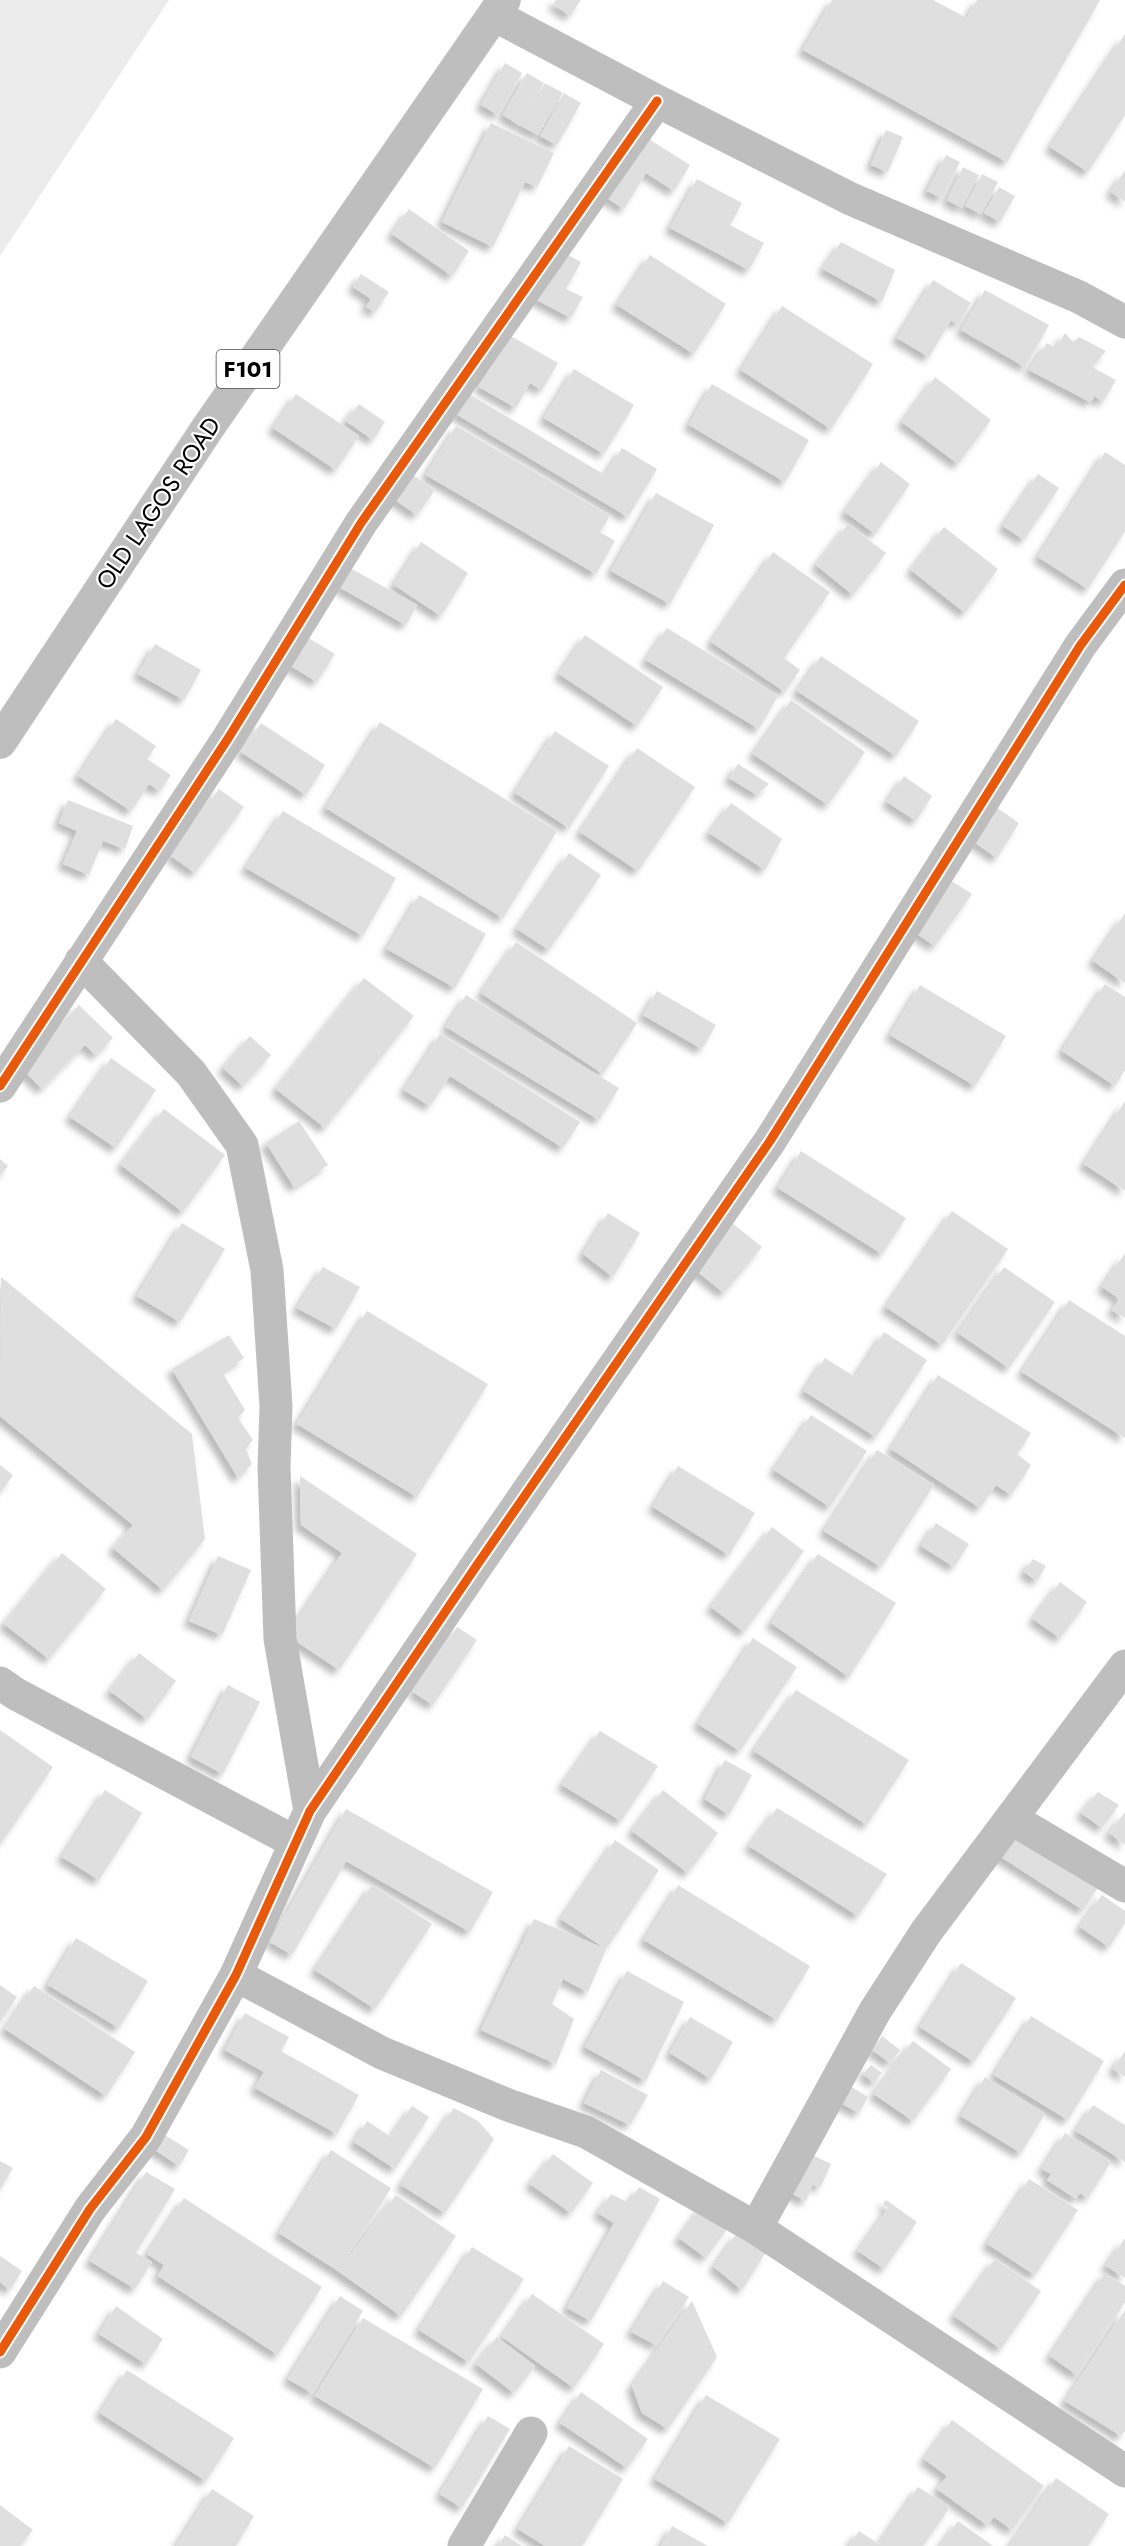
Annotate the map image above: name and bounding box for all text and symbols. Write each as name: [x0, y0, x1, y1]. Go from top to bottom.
road number: F101: [216, 350, 280, 388]
street label: OLD LAGOS ROAD: [87, 410, 229, 596]

